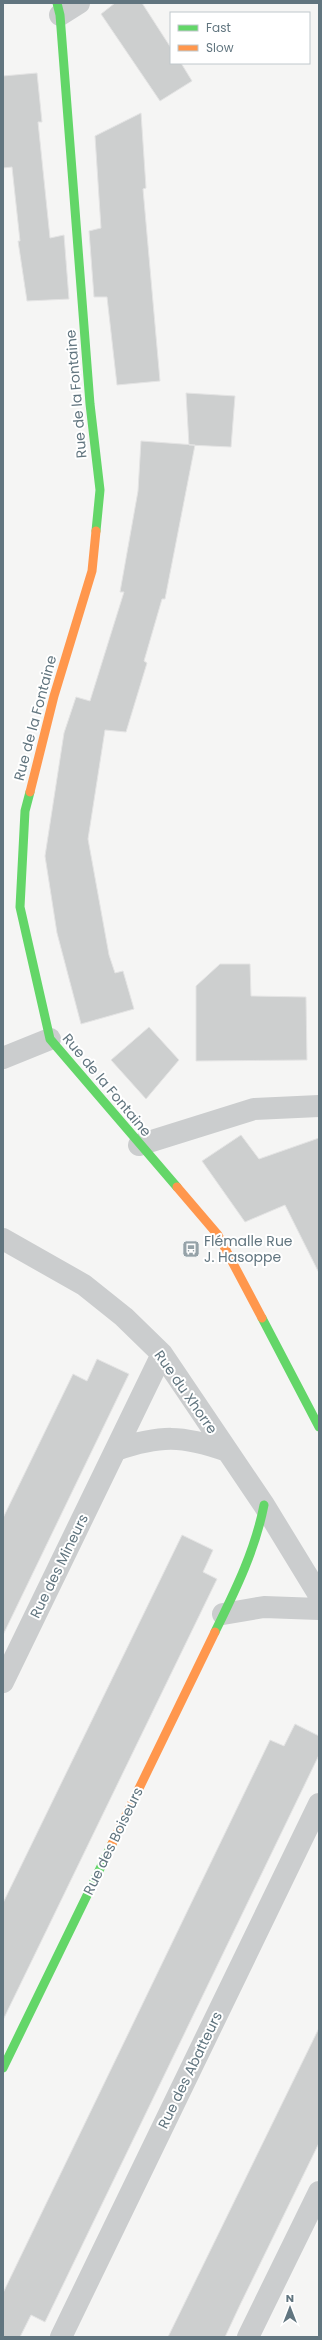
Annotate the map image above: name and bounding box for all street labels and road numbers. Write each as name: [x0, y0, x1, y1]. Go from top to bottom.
street label: Rue de la Fontaine: [60, 329, 92, 459]
street label: Rue de la Fontaine: [9, 653, 61, 783]
street label: Rue de la Fontaine: [58, 1029, 156, 1141]
street label: Rue du Xhorre: [150, 1346, 222, 1438]
street label: Rue des Mineurs: [25, 1511, 93, 1621]
street label: Rue des Boiseurs: [78, 1784, 148, 1898]
street label: Rue des Abatteurs: [153, 2008, 227, 2132]

